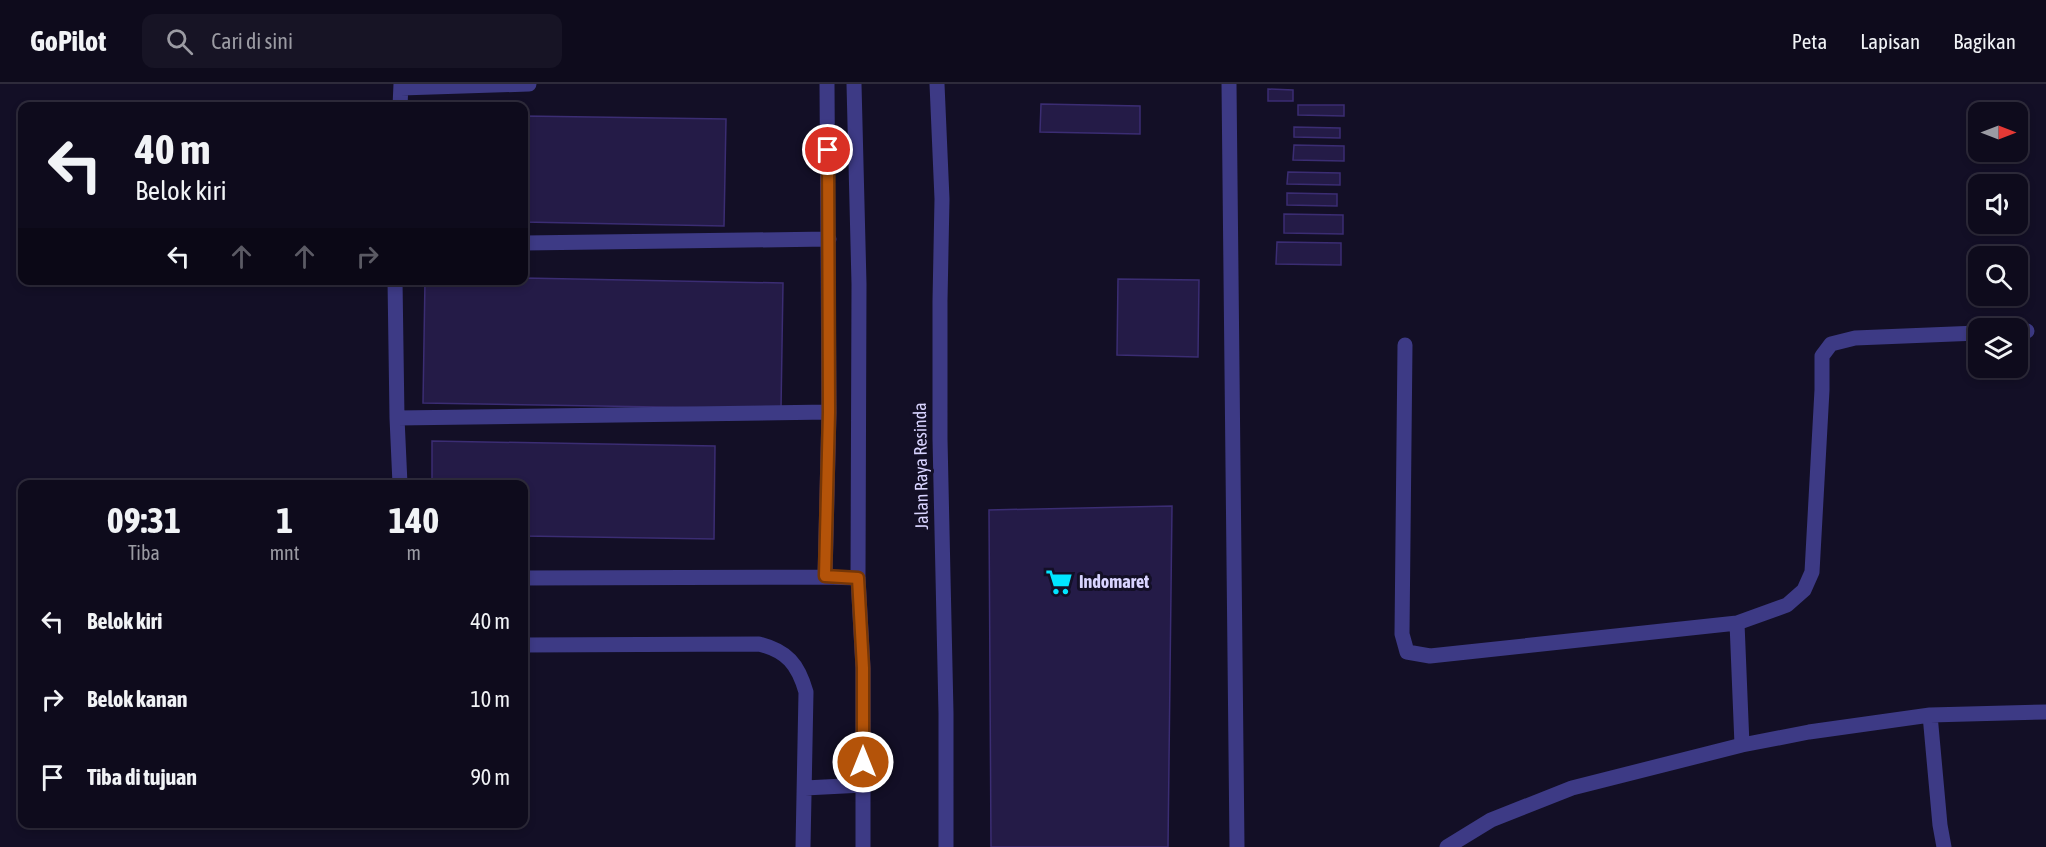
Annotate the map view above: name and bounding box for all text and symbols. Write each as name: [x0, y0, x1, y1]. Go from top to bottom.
search box: [142, 14, 562, 68]
text: GoPilot: [30, 25, 106, 57]
icon: search: [163, 25, 196, 58]
text: Cari di sini: [211, 28, 293, 54]
text: Peta: [1792, 29, 1827, 53]
text: Lapisan: [1860, 29, 1920, 53]
text: Bagikan: [1953, 29, 2016, 53]
north arrow: [1968, 102, 2028, 162]
map controls: [1968, 102, 2028, 378]
pin: [802, 124, 853, 175]
text: 40 m: [135, 125, 210, 173]
icon: left: [36, 126, 114, 204]
icon: arrive: [811, 133, 844, 166]
button: sound: [1968, 174, 2028, 234]
text: Belok kiri: [135, 175, 227, 206]
icon: left: [162, 240, 195, 273]
icon: ahead: [225, 240, 258, 273]
icon: ahead: [288, 240, 321, 273]
icon: right: [351, 240, 384, 273]
button: search: [1968, 246, 2028, 306]
button: layers: [1968, 318, 2028, 378]
street label: Jalan Raya Resinda: [909, 402, 932, 530]
text: 09:31: [107, 499, 181, 541]
text: 1: [276, 499, 293, 541]
text: 140: [388, 499, 439, 541]
text: Tiba: [128, 541, 160, 564]
text: mnt: [270, 541, 300, 564]
text: m: [407, 541, 421, 564]
supermarket icon: Indomaret: [1044, 567, 1074, 597]
place label: Indomaret: [1079, 571, 1150, 592]
icon: left: [36, 605, 69, 638]
text: Belok kiri: [87, 608, 162, 634]
text: 40 m: [470, 608, 510, 634]
icon: right: [36, 683, 69, 716]
text: Belok kanan: [87, 686, 188, 712]
text: 10 m: [470, 686, 510, 712]
position arrow: [831, 730, 895, 794]
icon: arrive: [36, 761, 69, 794]
text: Tiba di tujuan: [87, 764, 197, 790]
text: 90 m: [470, 764, 510, 790]

